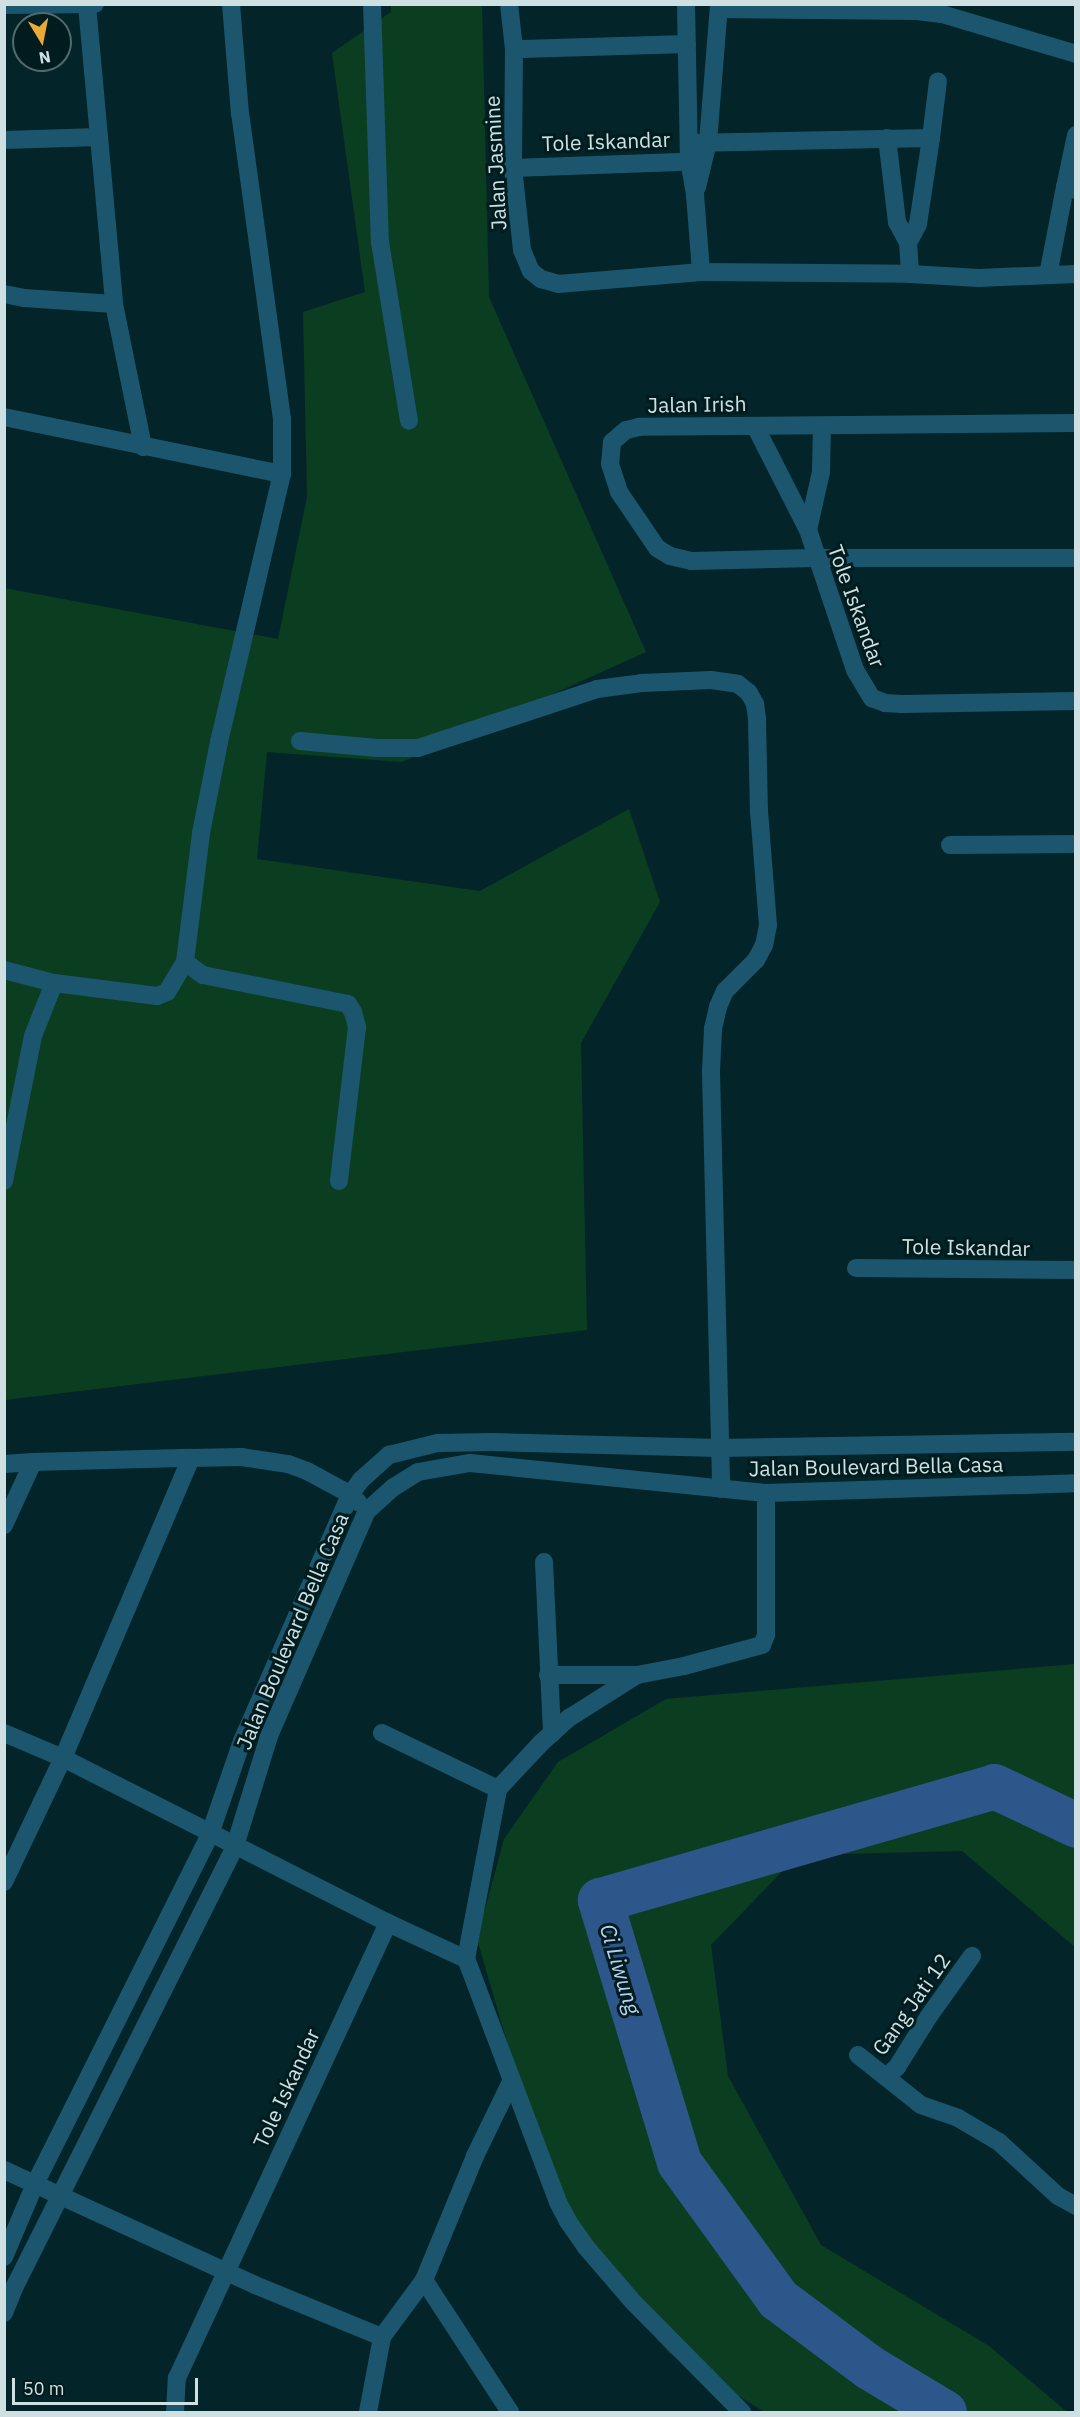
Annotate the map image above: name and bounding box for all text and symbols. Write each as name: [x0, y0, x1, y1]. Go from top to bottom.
north arrow: [12, 12, 72, 72]
text: N: [37, 47, 52, 69]
street label: Jalan Jasmine: [479, 95, 511, 231]
street label: Tole Iskandar: [541, 126, 671, 156]
street label: Jalan Irish: [647, 391, 747, 417]
street label: Tole Iskandar: [823, 541, 891, 671]
street label: Tole Iskandar: [902, 1233, 1030, 1261]
street label: Jalan Boulevard Bella Casa: [748, 1451, 1004, 1481]
street label: Jalan Boulevard Bella Casa: [231, 1509, 353, 1753]
water label: Ci Liwung: [595, 1921, 647, 2017]
street label: Gang Jati 12: [867, 1948, 955, 2060]
street label: Tole Iskandar: [247, 2024, 325, 2152]
scale bar: [15, 2366, 201, 2404]
text: 50 m: [23, 2377, 65, 2400]

